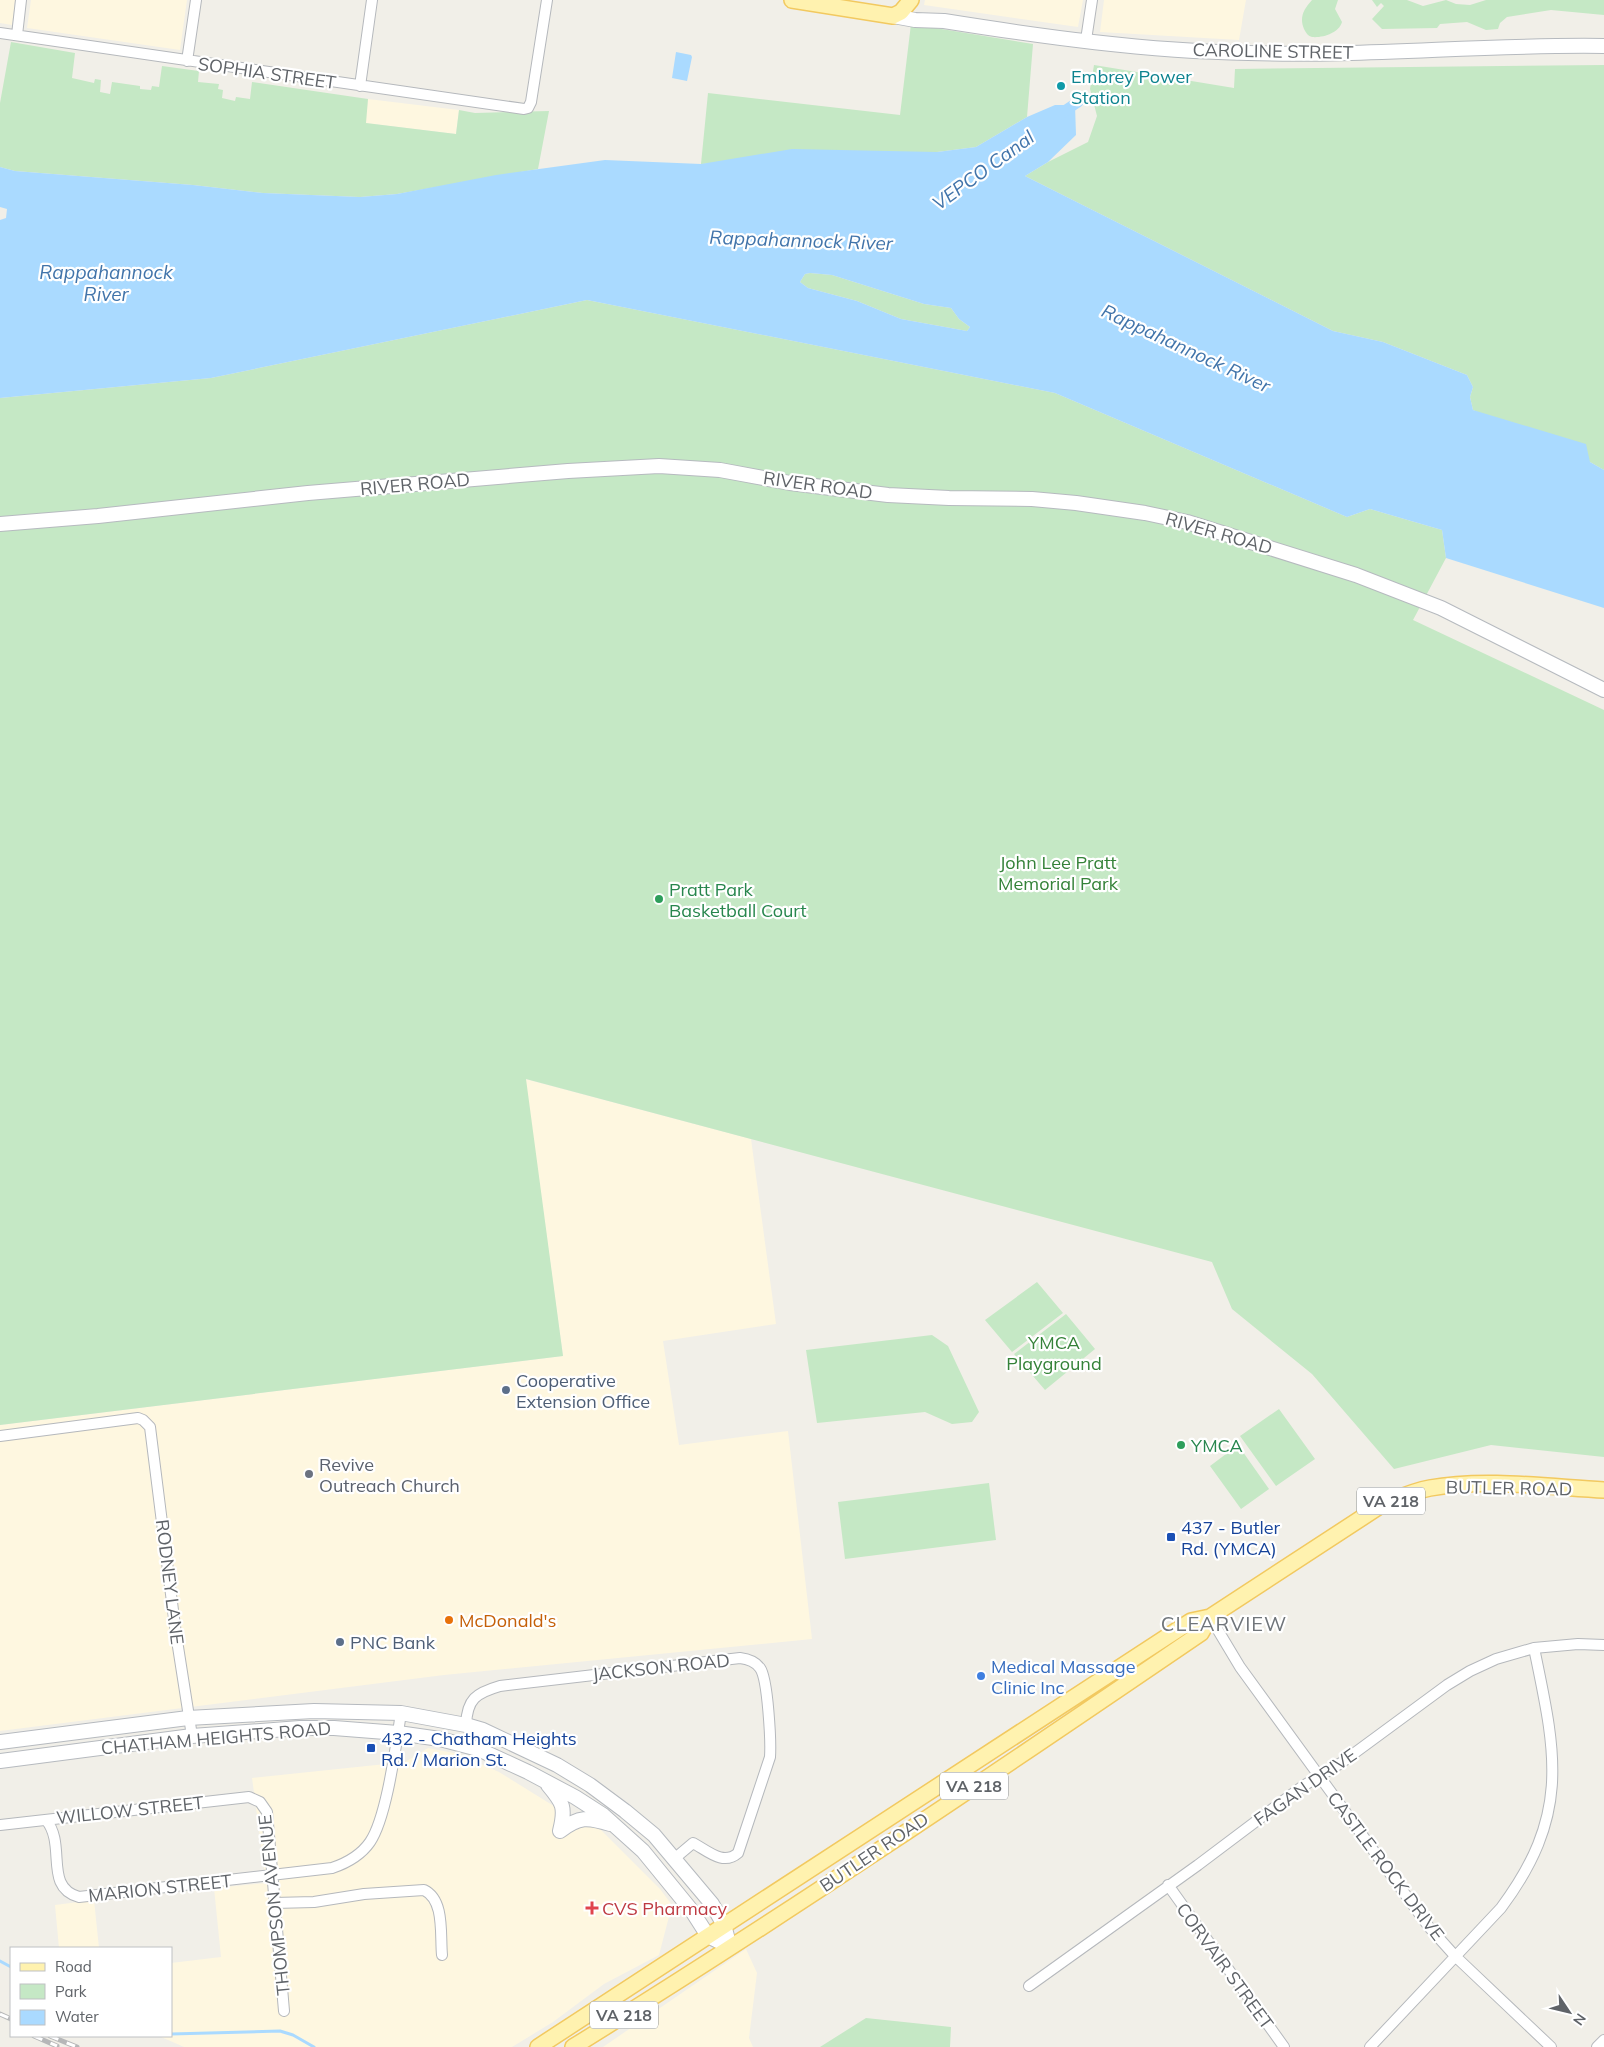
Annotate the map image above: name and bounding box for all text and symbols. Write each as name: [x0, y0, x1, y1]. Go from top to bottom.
street label: CAROLINE STREET: [1192, 38, 1354, 64]
street label: SOPHIA STREET: [196, 52, 338, 94]
place label: Embrey Power Station: [1071, 65, 1192, 109]
marker: Embrey Power Station: [1055, 80, 1067, 92]
water label: VEPCO Canal: [927, 125, 1039, 215]
water label: Rappahannock River: [709, 225, 894, 255]
water label: Rappahannock River: [39, 260, 174, 306]
water label: Rappahannock River: [1098, 298, 1275, 398]
street label: RIVER ROAD: [762, 466, 874, 504]
street label: RIVER ROAD: [359, 468, 471, 500]
street label: RIVER ROAD: [1163, 507, 1275, 559]
park label: John Lee Pratt Memorial Park: [998, 851, 1119, 895]
place label: Pratt Park Basketball Court: [669, 878, 807, 922]
marker: Pratt Park Basketball Court: [653, 893, 665, 905]
park label: YMCA Playground: [1006, 1331, 1102, 1375]
place label: Cooperative Extension Office: [516, 1369, 650, 1413]
marker: Cooperative Extension Office: [500, 1384, 512, 1396]
place label: YMCA: [1190, 1434, 1243, 1457]
marker: YMCA: [1175, 1439, 1187, 1451]
place label: Revive Outreach Church: [319, 1453, 460, 1497]
marker: Revive Outreach Church: [303, 1468, 315, 1480]
street label: BUTLER ROAD: [1446, 1475, 1572, 1501]
road number: VA 218: [1357, 1488, 1425, 1514]
place label: 437 - Butler Rd. (YMCA): [1181, 1516, 1281, 1560]
street label: RODNEY LANE: [151, 1518, 189, 1646]
marker: 437 - Butler Rd. (YMCA): [1165, 1531, 1177, 1543]
place label: McDonald's: [459, 1609, 556, 1632]
district label: CLEARVIEW: [1161, 1611, 1287, 1636]
marker: McDonald's: [443, 1614, 455, 1626]
place label: PNC Bank: [350, 1631, 436, 1654]
marker: PNC Bank: [334, 1636, 346, 1648]
street label: JACKSON ROAD: [591, 1648, 731, 1686]
place label: Medical Massage Clinic Inc: [991, 1655, 1135, 1699]
marker: Medical Massage Clinic Inc: [975, 1670, 987, 1682]
street label: CHATHAM HEIGHTS ROAD: [100, 1716, 332, 1760]
place label: 432 - Chatham Heights Rd. / Marion St.: [381, 1727, 577, 1771]
marker: 432 - Chatham Heights Rd. / Marion St.: [365, 1742, 377, 1754]
street label: FAGAN DRIVE: [1249, 1743, 1361, 1831]
road number: VA 218: [940, 1772, 1008, 1800]
street label: CASTLE ROCK DRIVE: [1323, 1787, 1449, 1945]
street label: WILLOW STREET: [55, 1791, 205, 1829]
street label: BUTLER ROAD: [815, 1807, 933, 1897]
street label: THOMPSON AVENUE: [253, 1814, 295, 1996]
street label: MARION STREET: [87, 1869, 233, 1907]
place label: CVS Pharmacy: [602, 1897, 727, 1920]
street label: CORVAIR STREET: [1171, 1898, 1279, 2034]
marker: CVS Pharmacy: [586, 1902, 598, 1914]
legend: [10, 1947, 172, 2037]
text: Road: [55, 1957, 92, 1976]
text: Park: [55, 1982, 87, 2001]
north arrow: [1544, 1987, 1594, 2037]
road number: VA 218: [590, 2002, 658, 2028]
text: Water: [55, 2007, 99, 2026]
text: N: [1569, 2010, 1590, 2029]

